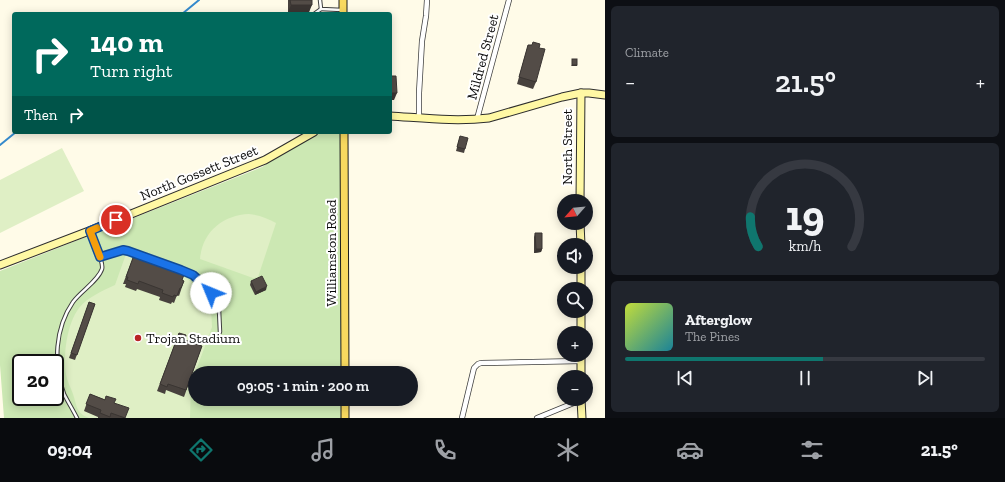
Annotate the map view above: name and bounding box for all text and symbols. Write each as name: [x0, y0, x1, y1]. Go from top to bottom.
street label: Mildred Street: [463, 12, 503, 102]
text: 140 m: [90, 26, 163, 59]
icon: right: [24, 28, 76, 80]
text: Climate: [625, 45, 669, 60]
text: Turn right: [90, 60, 172, 82]
text: 21.5°: [775, 64, 836, 100]
text: −: [625, 69, 635, 96]
text: +: [976, 69, 985, 96]
icon: right: [65, 104, 87, 126]
text: Then: [24, 106, 57, 124]
street label: North Street: [559, 108, 576, 185]
street label: North Gossett Street: [138, 141, 261, 204]
text: 19: [785, 191, 825, 241]
north arrow: [557, 194, 593, 230]
map controls: [557, 194, 593, 406]
street label: Williamston Road: [323, 199, 340, 306]
pin: [99, 203, 133, 237]
icon: arrive: [105, 209, 127, 231]
button: sound: [557, 238, 593, 274]
text: km/h: [789, 238, 821, 255]
position arrow: [190, 272, 232, 314]
button: search: [557, 282, 593, 318]
text: Afterglow: [685, 311, 752, 329]
button: +: [557, 326, 593, 362]
text: The Pines: [685, 329, 740, 344]
place label: Trojan Stadium: [146, 330, 240, 347]
marker: Trojan Stadium: [133, 333, 143, 343]
speed limit sign: 20: [12, 354, 64, 406]
icon: previous: [674, 367, 696, 389]
icon: pause: [794, 367, 816, 389]
icon: next: [914, 367, 936, 389]
button: −: [557, 370, 593, 406]
text: 09:05 · 1 min · 200 m: [237, 377, 369, 395]
icon: directions: [187, 436, 215, 464]
icon: music: [309, 436, 337, 464]
icon: phone: [431, 436, 459, 464]
icon: climate: [554, 436, 582, 464]
icon: car: [676, 436, 704, 464]
icon: filters: [798, 436, 826, 464]
text: 09:04: [47, 439, 92, 461]
text: 21.5°: [921, 439, 958, 461]

